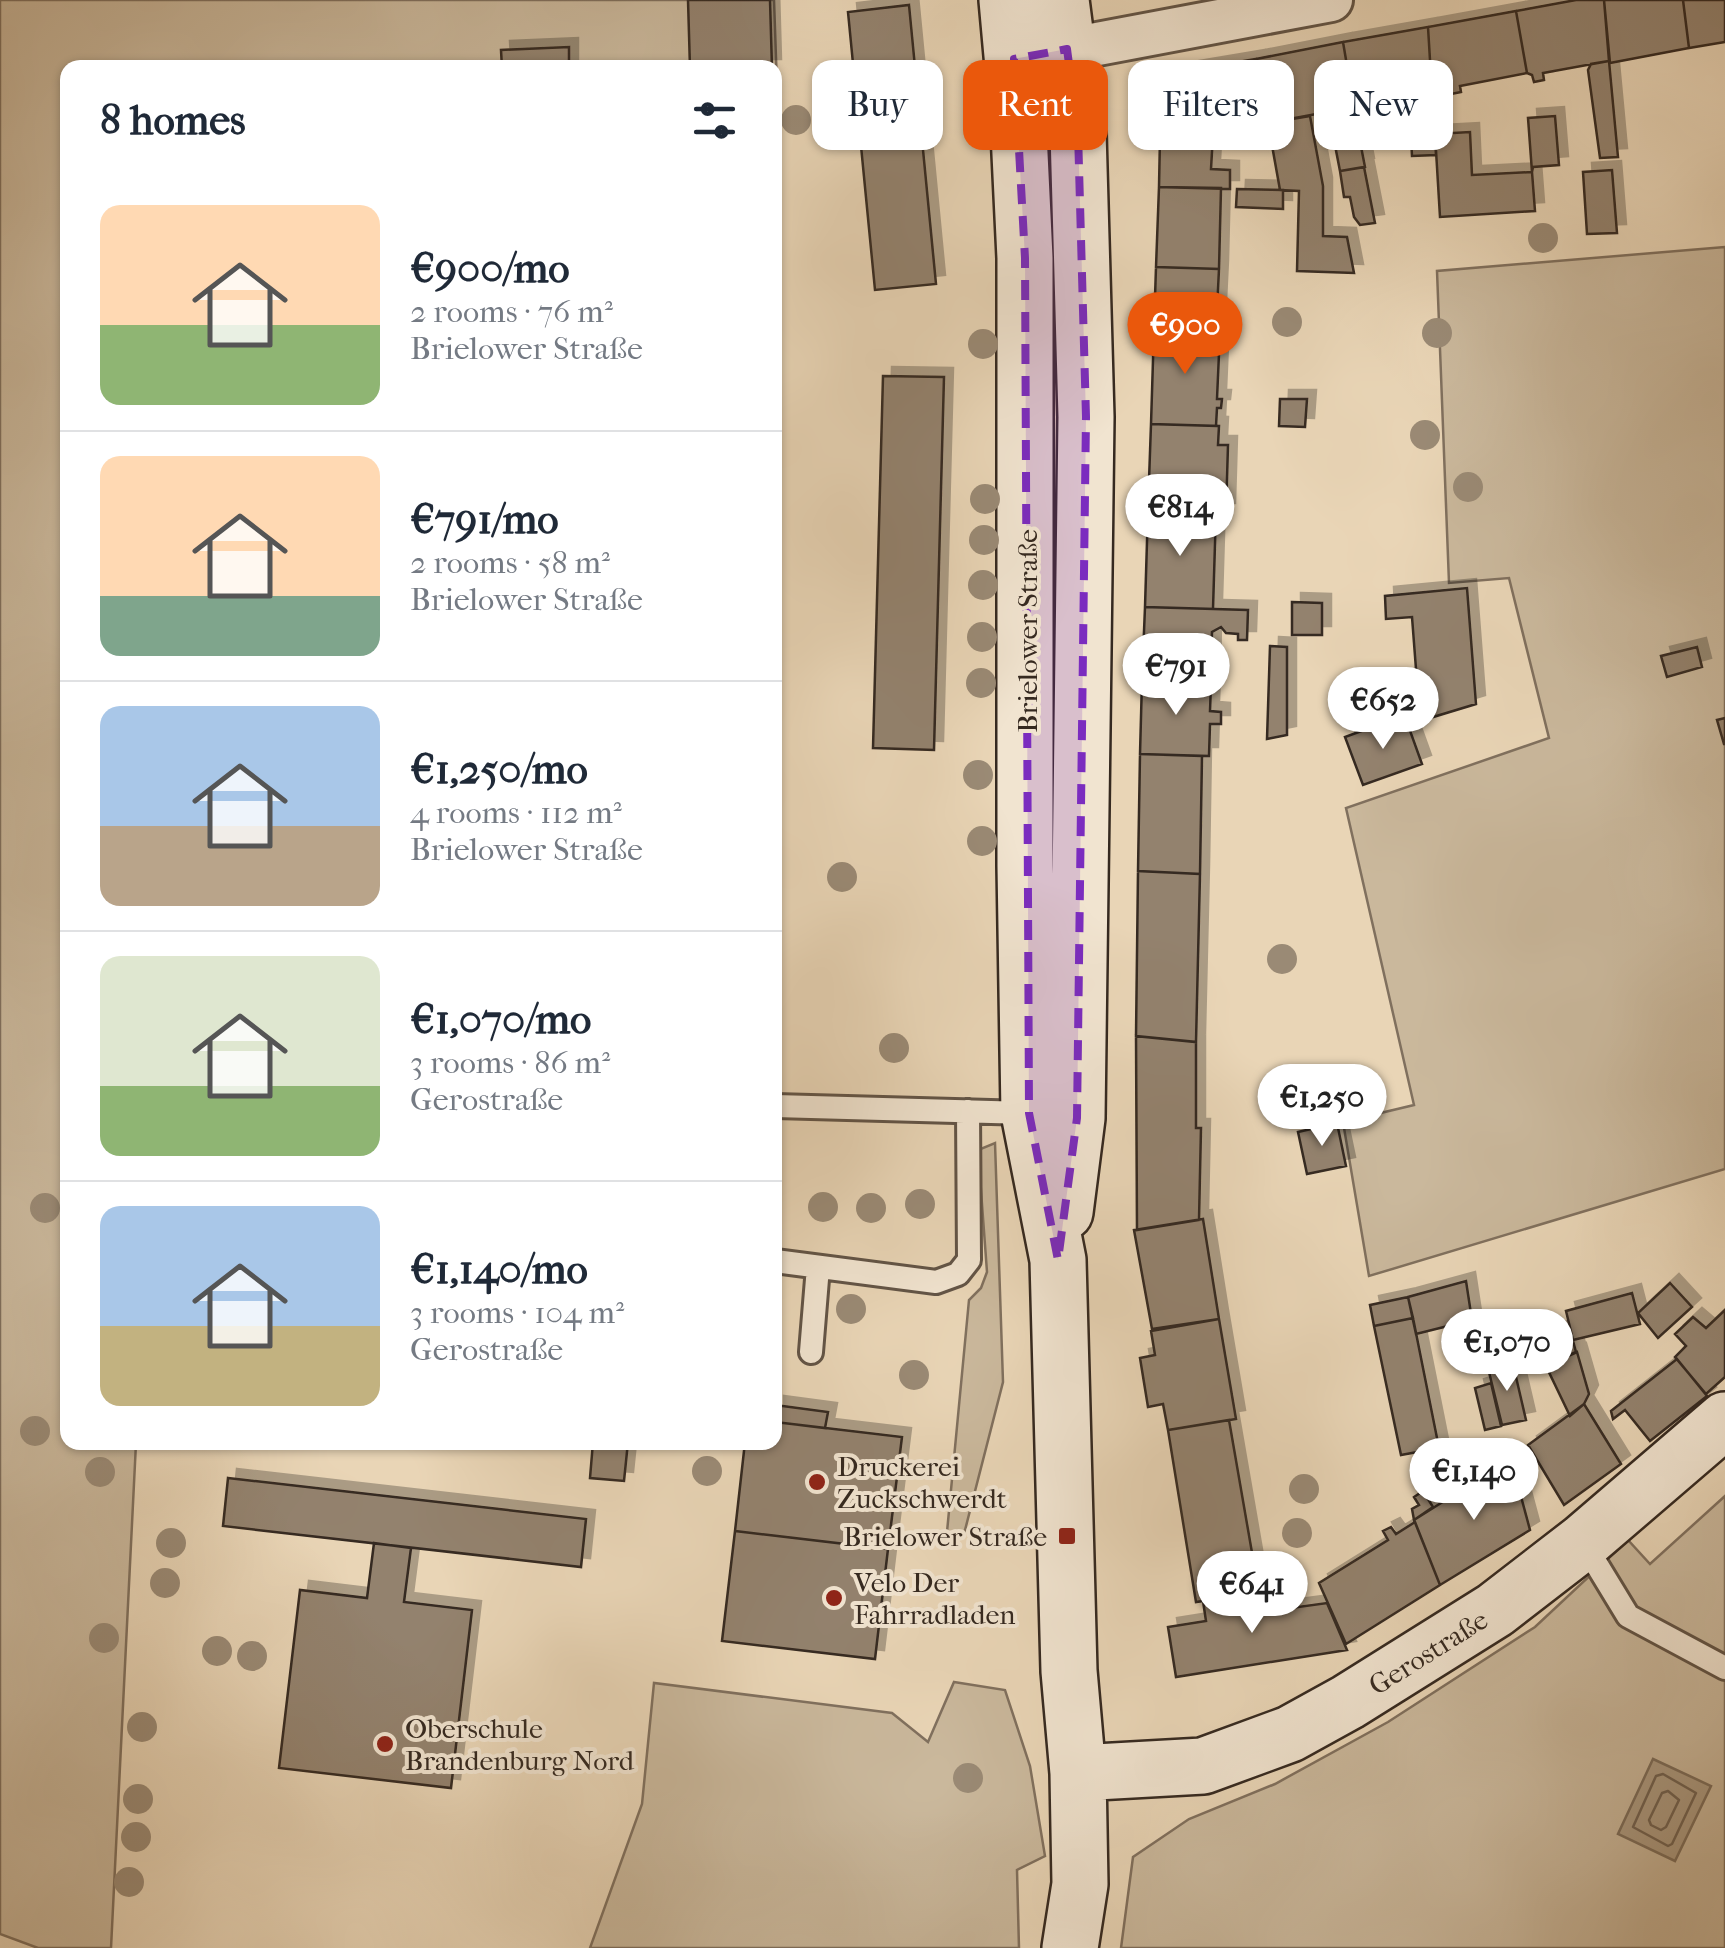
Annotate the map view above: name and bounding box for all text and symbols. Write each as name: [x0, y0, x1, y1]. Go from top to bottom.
chip: Buy: [812, 60, 943, 150]
chip: Rent: [963, 60, 1108, 150]
chip: Filters: [1128, 60, 1294, 150]
chip: New: [1314, 60, 1453, 150]
icon: filters: [687, 93, 742, 148]
text: 8 homes: [100, 96, 246, 145]
text: €900/mo: [410, 244, 570, 293]
icon: home: [180, 245, 300, 365]
pin: €900: [1126, 292, 1244, 377]
text: 2 rooms · 76 m²: [410, 293, 613, 330]
text: €900: [1149, 306, 1221, 343]
text: Brielower Straße: [410, 330, 643, 367]
pin: €814: [1121, 474, 1239, 559]
text: €814: [1147, 488, 1213, 525]
text: €791/mo: [410, 495, 559, 544]
icon: home: [180, 496, 300, 616]
street label: Brielower Straße: [1011, 529, 1044, 733]
text: 2 rooms · 58 m²: [410, 544, 610, 581]
text: Brielower Straße: [410, 581, 643, 618]
pin: €791: [1117, 633, 1235, 718]
text: €791: [1145, 647, 1207, 684]
pin: €652: [1324, 667, 1442, 752]
text: €652: [1350, 681, 1416, 718]
text: €1,250/mo: [410, 745, 588, 794]
icon: home: [180, 746, 300, 866]
text: 4 rooms · 112 m²: [410, 794, 622, 831]
text: Brielower Straße: [410, 831, 643, 868]
text: €1,070/mo: [410, 995, 591, 1044]
icon: home: [180, 996, 300, 1116]
text: 3 rooms · 86 m²: [410, 1044, 610, 1081]
pin: €1,250: [1241, 1064, 1403, 1149]
text: €1,250: [1280, 1078, 1364, 1115]
text: Gerostraße: [410, 1081, 563, 1118]
text: €1,140/mo: [410, 1245, 588, 1294]
icon: home: [180, 1246, 300, 1366]
text: 3 rooms · 104 m²: [410, 1294, 624, 1331]
pin: €1,070: [1426, 1309, 1588, 1394]
text: €1,070: [1463, 1323, 1551, 1360]
text: Gerostraße: [410, 1331, 563, 1368]
pin: €1,140: [1393, 1438, 1555, 1523]
place label: Druckerei Zuckschwerdt: [837, 1450, 1007, 1515]
text: €1,140: [1431, 1452, 1517, 1489]
marker: Druckerei Zuckschwerdt: [806, 1471, 828, 1493]
place label: Brielower Straße: [843, 1520, 1047, 1553]
marker: Brielower Straße: [1056, 1525, 1078, 1547]
pin: €641: [1193, 1551, 1311, 1636]
text: €641: [1219, 1565, 1285, 1602]
place label: Velo Der Fahrradladen: [853, 1566, 1016, 1631]
marker: Velo Der Fahrradladen: [823, 1587, 845, 1609]
street label: Gerostraße: [1363, 1603, 1494, 1702]
place label: Oberschule Brandenburg Nord: [405, 1712, 635, 1777]
marker: Oberschule Brandenburg Nord: [374, 1733, 396, 1755]

